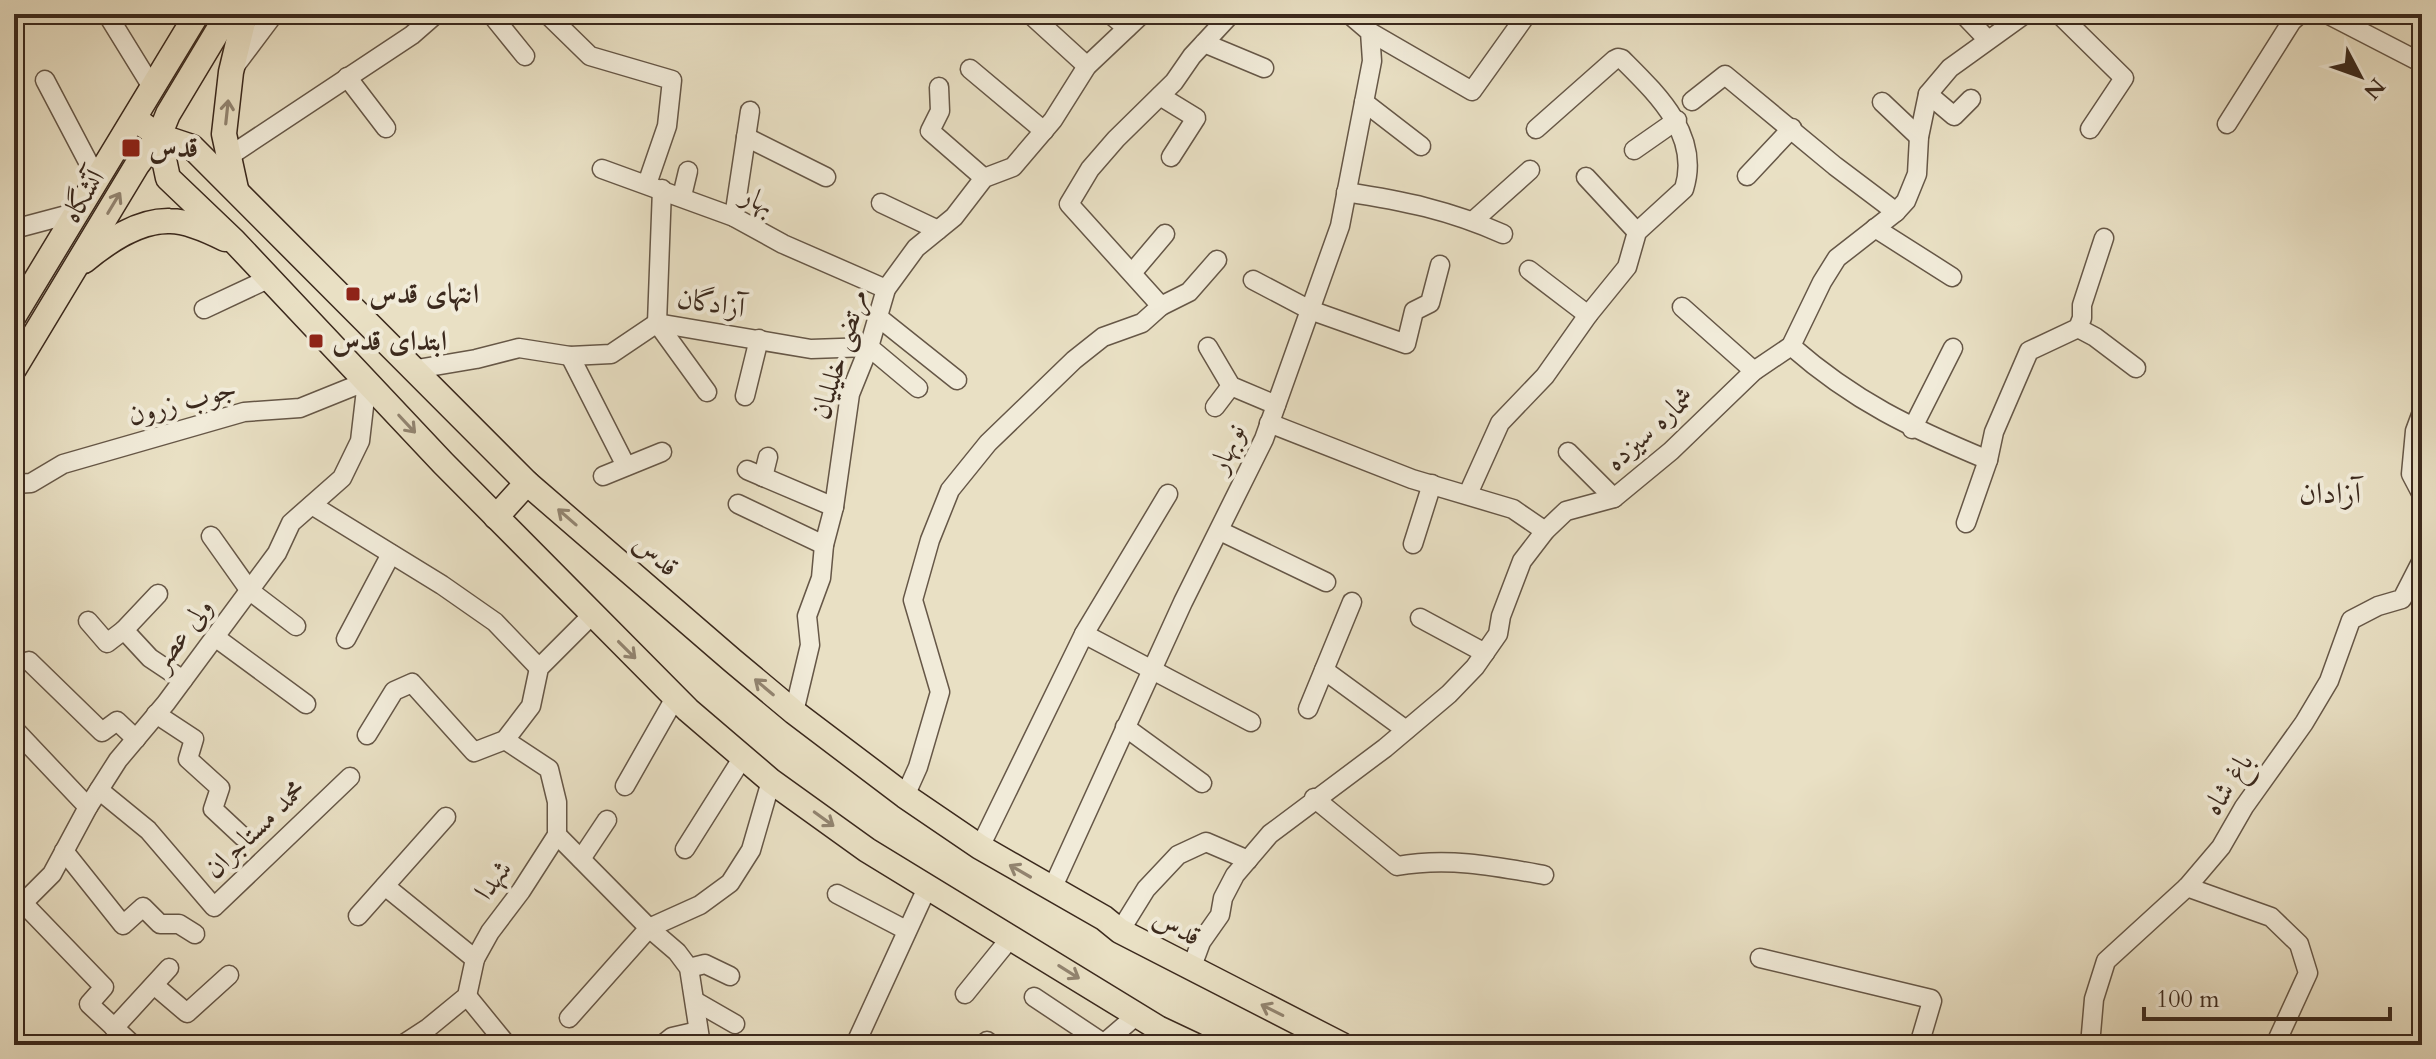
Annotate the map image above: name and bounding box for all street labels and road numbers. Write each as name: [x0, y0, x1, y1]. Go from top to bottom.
street label: آتشگاه: [52, 160, 115, 230]
street label: بهار: [732, 174, 781, 224]
street label: آزادگان: [674, 279, 751, 328]
street label: مرتضی خلیلیان: [801, 284, 877, 424]
street label: جوب زرون: [123, 369, 241, 435]
street label: شماره سیزده: [1597, 378, 1703, 480]
street label: نوبهار: [1198, 418, 1254, 481]
street label: قدس: [625, 525, 687, 585]
street label: ولی عصر: [140, 590, 222, 681]
street label: باغ شاه: [2194, 746, 2266, 825]
street label: محمد مستاجران: [196, 771, 314, 887]
street label: شهدا: [465, 852, 521, 908]
street label: قدس: [1146, 899, 1208, 955]

